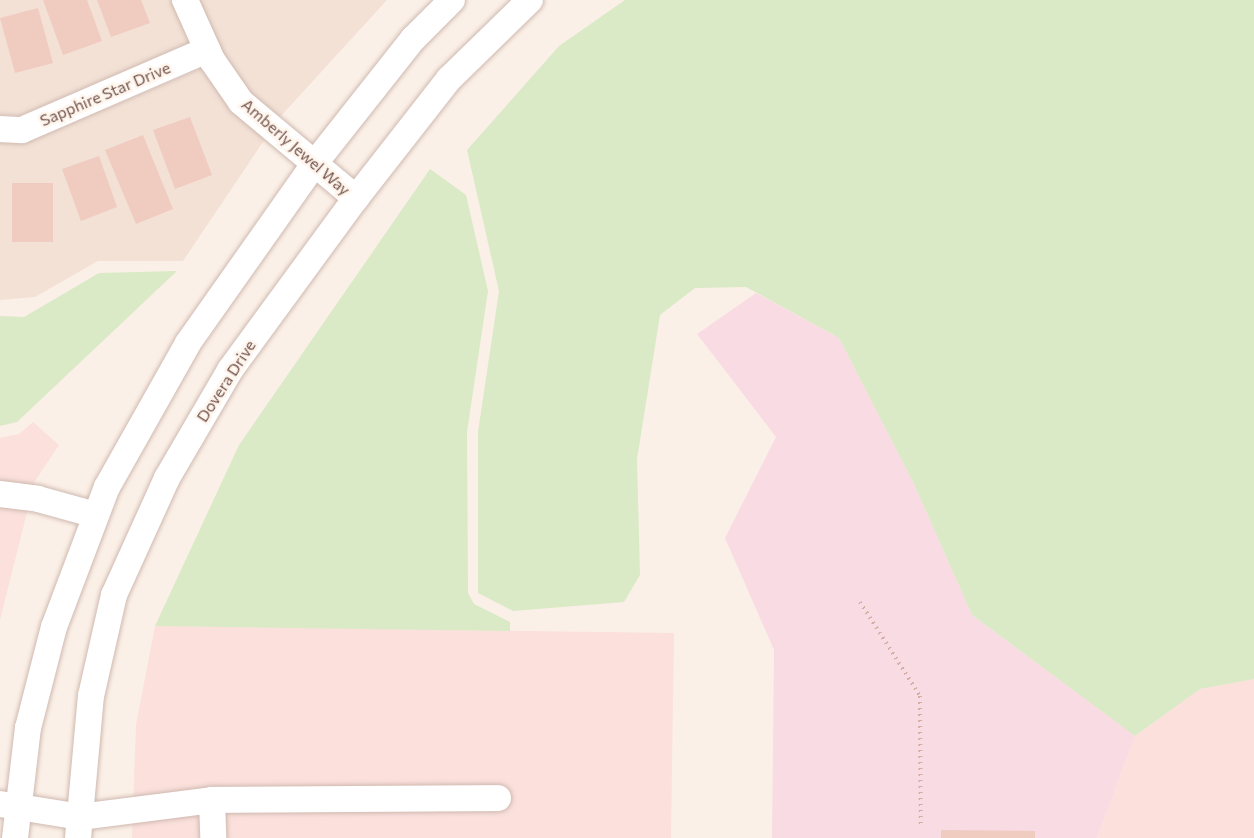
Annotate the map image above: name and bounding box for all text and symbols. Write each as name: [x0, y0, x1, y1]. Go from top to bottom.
street label: Sapphire Star Drive: [37, 58, 173, 130]
street label: Amberly Jewel Way: [238, 95, 354, 199]
street label: Dovera Drive: [192, 336, 260, 426]

